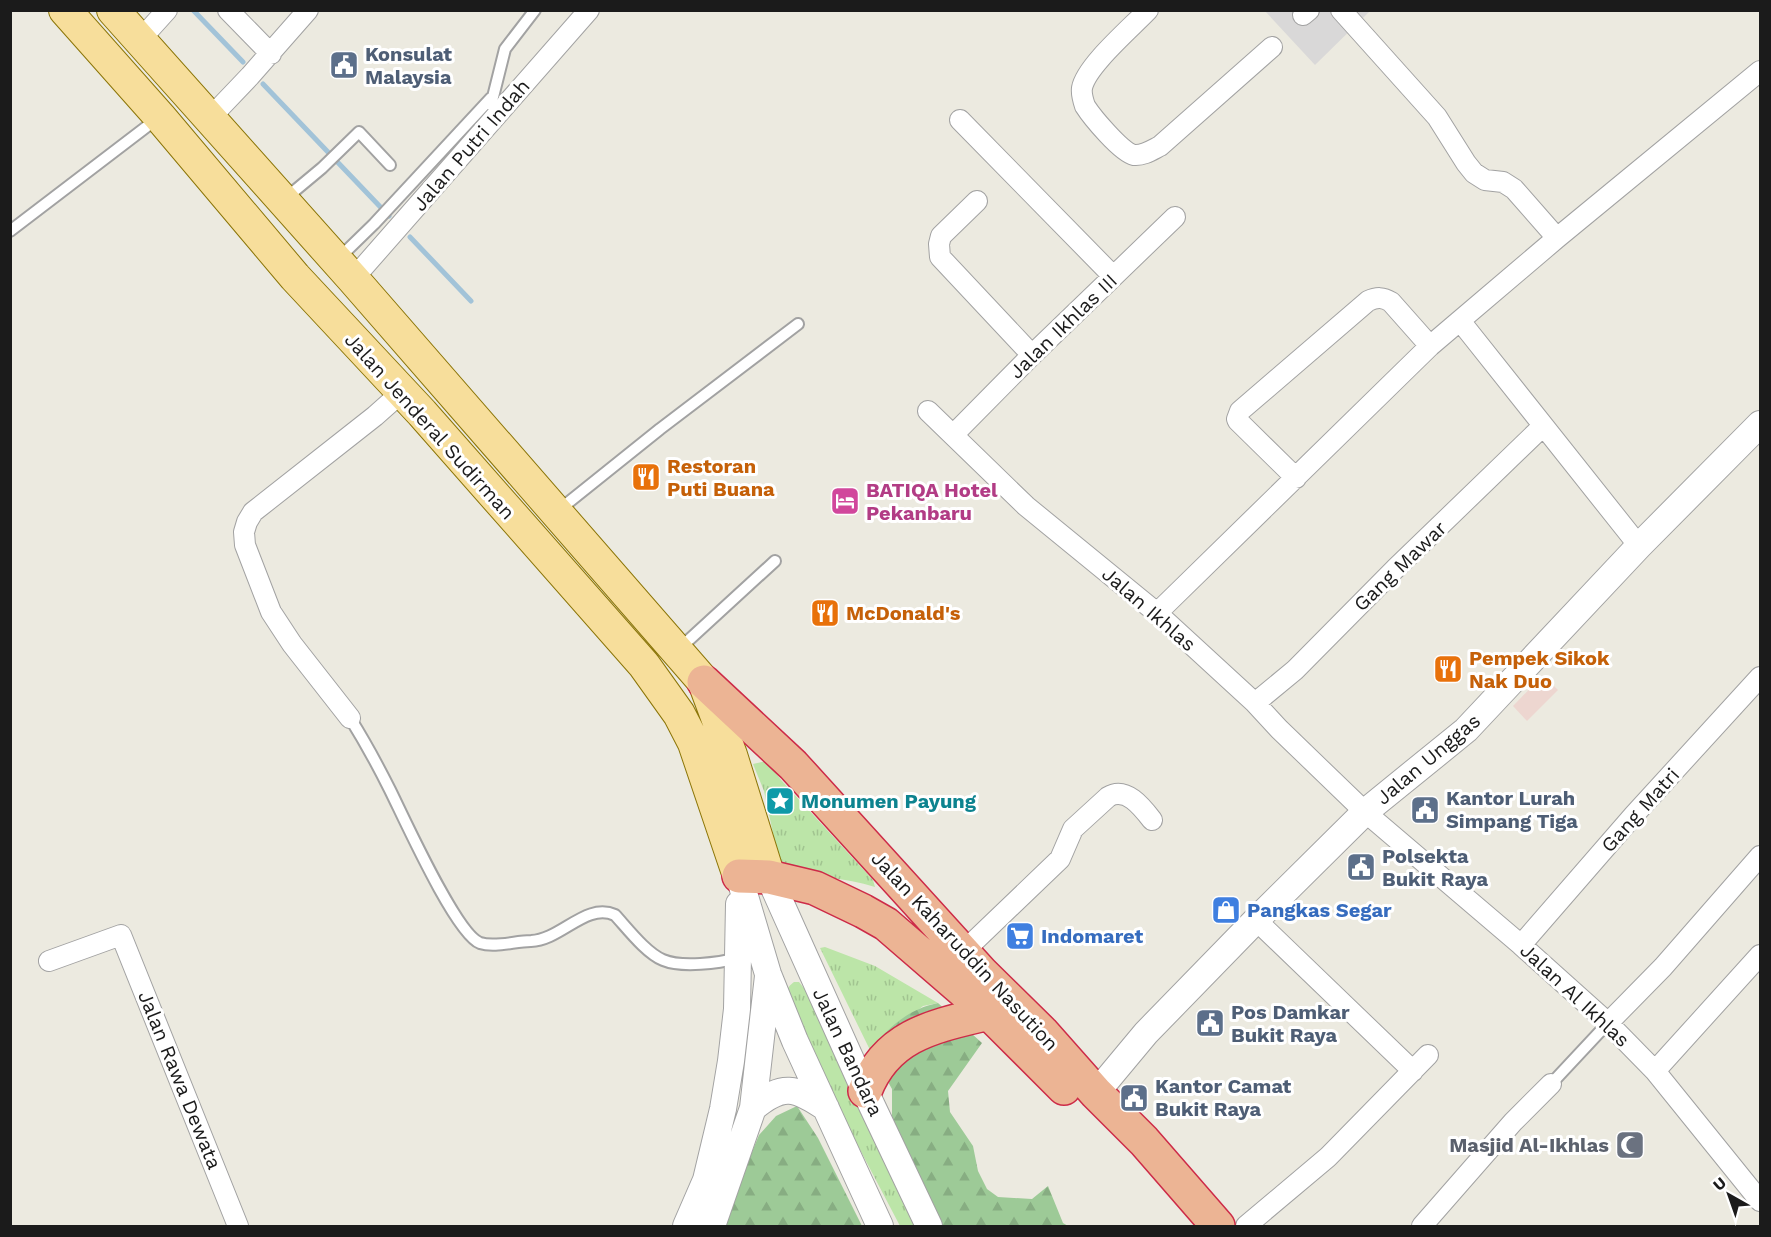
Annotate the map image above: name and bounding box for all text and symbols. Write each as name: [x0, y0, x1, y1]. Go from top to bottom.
place label: Konsulat Malaysia: [365, 42, 452, 89]
public building icon: Konsulat Malaysia: [328, 49, 360, 81]
street label: Jalan Putri Indah: [407, 74, 535, 216]
street label: Jalan Ikhlas III: [1004, 268, 1122, 384]
street label: Jalan Jenderal Sudirman: [340, 328, 520, 524]
place label: Restoran Puti Buana: [667, 454, 775, 501]
restaurant icon: Restoran Puti Buana: [630, 461, 662, 493]
place label: BATIQA Hotel Pekanbaru: [866, 478, 998, 525]
hotel icon: BATIQA Hotel Pekanbaru: [829, 485, 861, 517]
street label: Gang Mawar: [1349, 516, 1451, 616]
street label: Jalan Ikhlas: [1097, 562, 1201, 656]
restaurant icon: McDonald's: [809, 597, 841, 629]
place label: McDonald's: [846, 601, 961, 625]
place label: Pempek Sikok Nak Duo: [1469, 646, 1610, 693]
restaurant icon: Pempek Sikok Nak Duo: [1432, 653, 1464, 685]
street label: Jalan Unggas: [1371, 709, 1485, 809]
street label: Gang Matri: [1596, 763, 1684, 857]
place icon: Monumen Payung: [764, 785, 796, 817]
place label: Kantor Lurah Simpang Tiga: [1446, 786, 1578, 833]
place label: Monumen Payung: [801, 789, 977, 813]
public building icon: Kantor Lurah Simpang Tiga: [1409, 794, 1441, 826]
place label: Polsekta Bukit Raya: [1382, 844, 1489, 891]
street label: Jalan Kaharuddin Nasution: [866, 846, 1064, 1056]
public building icon: Polsekta Bukit Raya: [1345, 851, 1377, 883]
shop icon: Pangkas Segar: [1210, 894, 1242, 926]
place label: Pangkas Segar: [1247, 898, 1392, 922]
supermarket icon: Indomaret: [1004, 920, 1036, 952]
place label: Indomaret: [1041, 924, 1144, 948]
street label: Jalan Al Ikhlas: [1515, 938, 1635, 1052]
street label: Jalan Bandara: [808, 984, 888, 1120]
street label: Jalan Rawa Dewata: [133, 987, 227, 1173]
place label: Pos Damkar Bukit Raya: [1231, 1000, 1350, 1047]
public building icon: Pos Damkar Bukit Raya: [1194, 1007, 1226, 1039]
place label: Kantor Camat Bukit Raya: [1155, 1074, 1292, 1121]
public building icon: Kantor Camat Bukit Raya: [1118, 1082, 1150, 1114]
mosque icon: Masjid Al-Ikhlas: [1614, 1129, 1646, 1161]
place label: Masjid Al-Ikhlas: [1449, 1133, 1609, 1157]
north arrow: [1699, 1165, 1759, 1225]
text: U: [1709, 1173, 1730, 1195]

